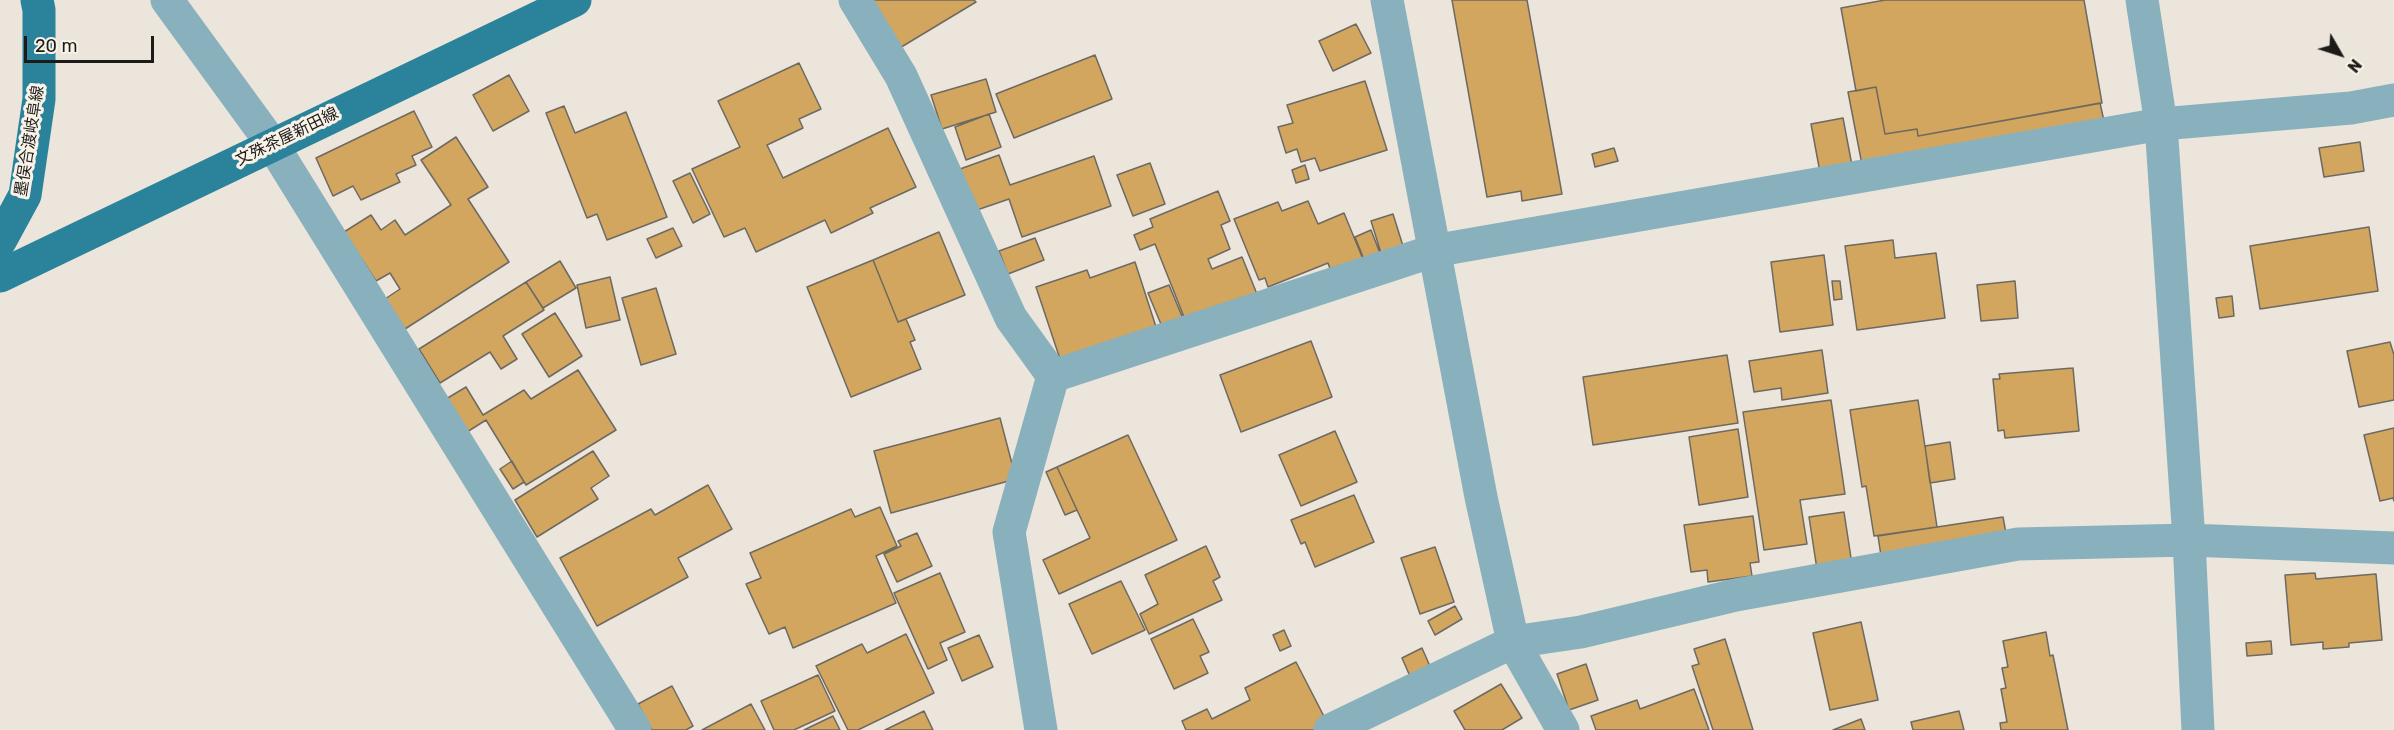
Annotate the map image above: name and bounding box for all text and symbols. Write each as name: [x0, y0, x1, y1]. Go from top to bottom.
scale bar: [27, 24, 158, 62]
north arrow: [2310, 24, 2370, 84]
text: 20 m: [35, 35, 77, 57]
text: N: [2343, 55, 2365, 76]
street label: 墨俣合渡岐阜線: [12, 84, 48, 198]
street label: 文殊茶屋新田線: [232, 104, 342, 170]

